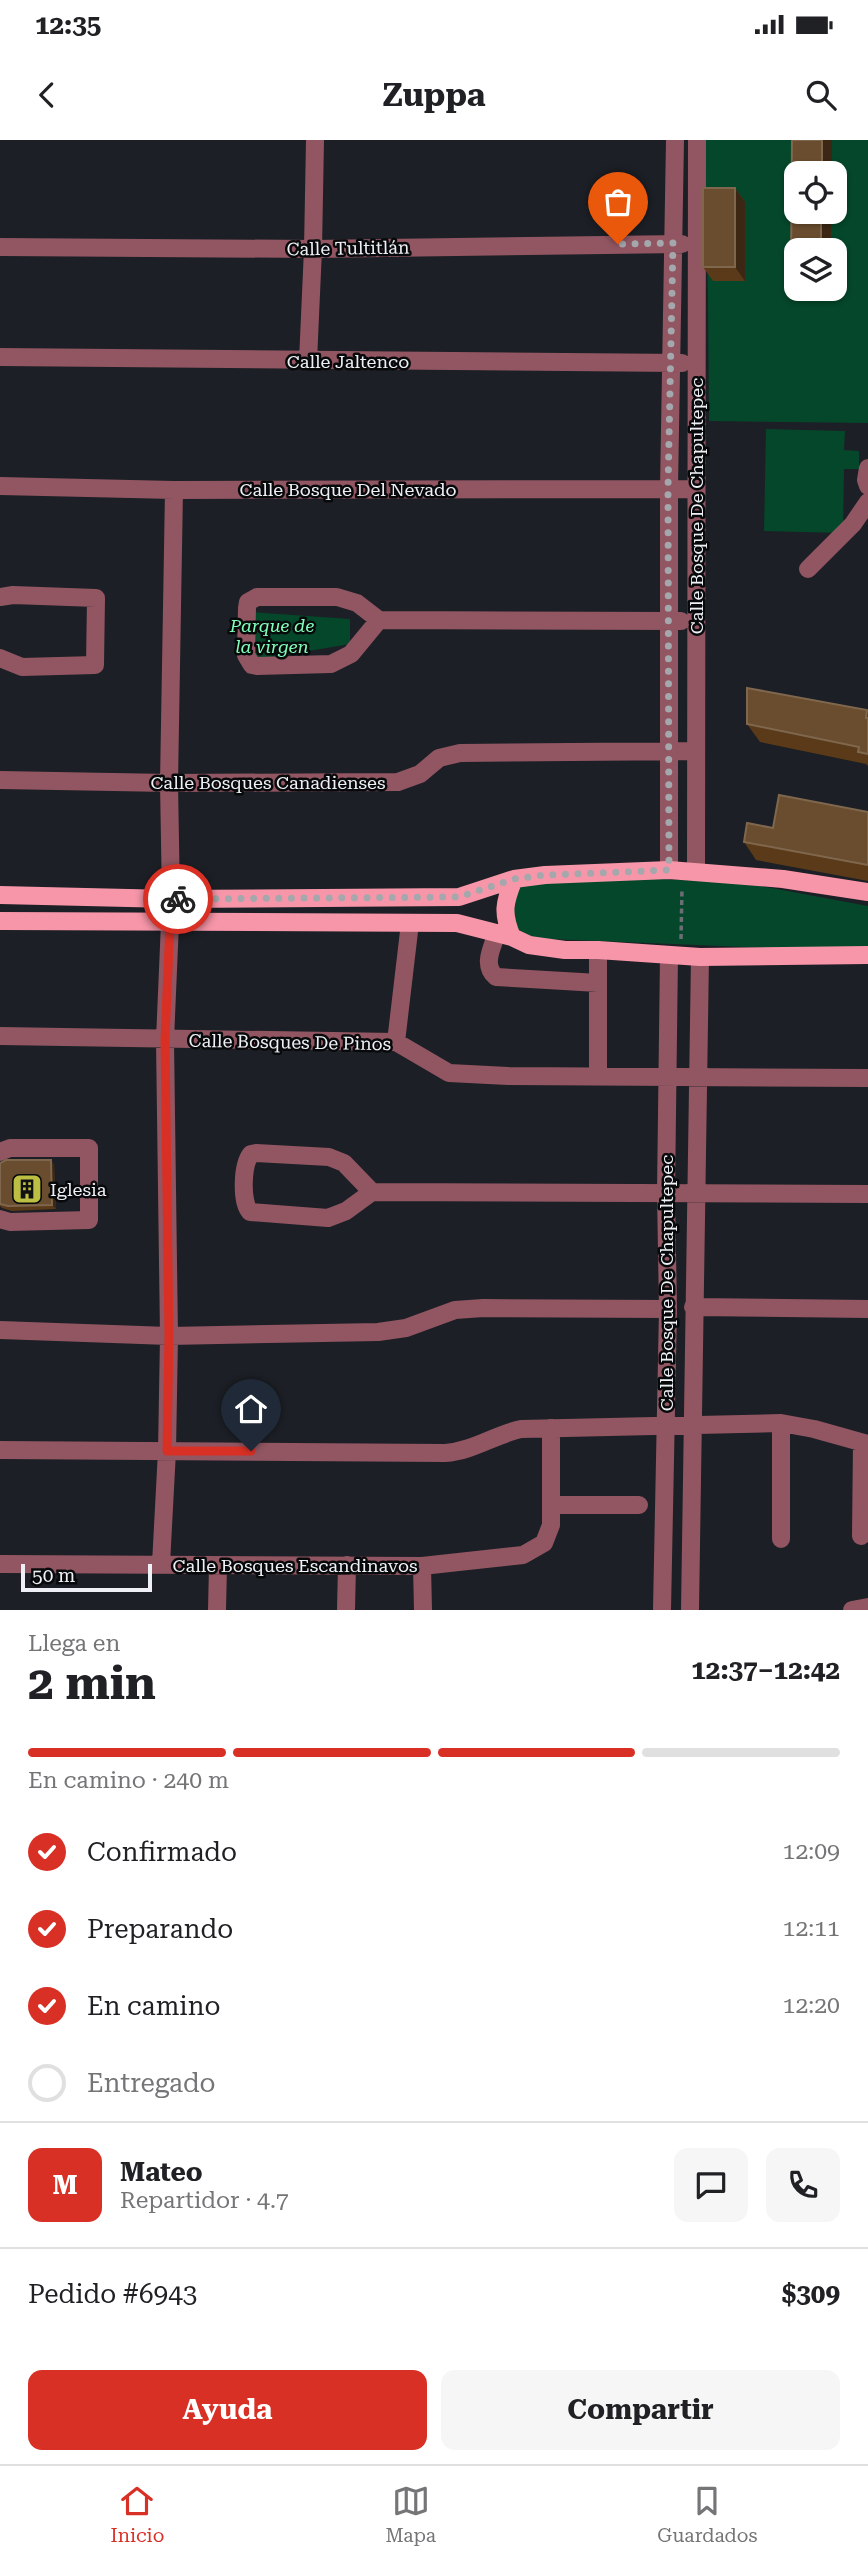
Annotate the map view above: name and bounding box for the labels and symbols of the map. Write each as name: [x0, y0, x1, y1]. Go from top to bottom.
pin: [588, 172, 648, 244]
street label: Calle Tultitlán: [286, 236, 410, 260]
street label: Calle Jaltenco: [287, 351, 409, 372]
street label: Calle Bosque De Chapultepec: [686, 378, 707, 634]
street label: Calle Bosque Del Nevado: [240, 479, 456, 500]
park label: Parque de la virgen: [229, 615, 314, 657]
street label: Calle Bosques Canadienses: [150, 772, 386, 793]
courier: [143, 864, 213, 934]
street label: Calle Bosques De Pinos: [189, 1030, 391, 1054]
street label: Calle Bosque De Chapultepec: [656, 1155, 677, 1411]
building icon: Iglesia: [10, 1172, 44, 1206]
place label: Iglesia: [50, 1179, 107, 1200]
pin: [221, 1379, 281, 1451]
street label: Calle Bosques Escandinavos: [173, 1555, 418, 1576]
scale bar: [21, 1561, 152, 1593]

